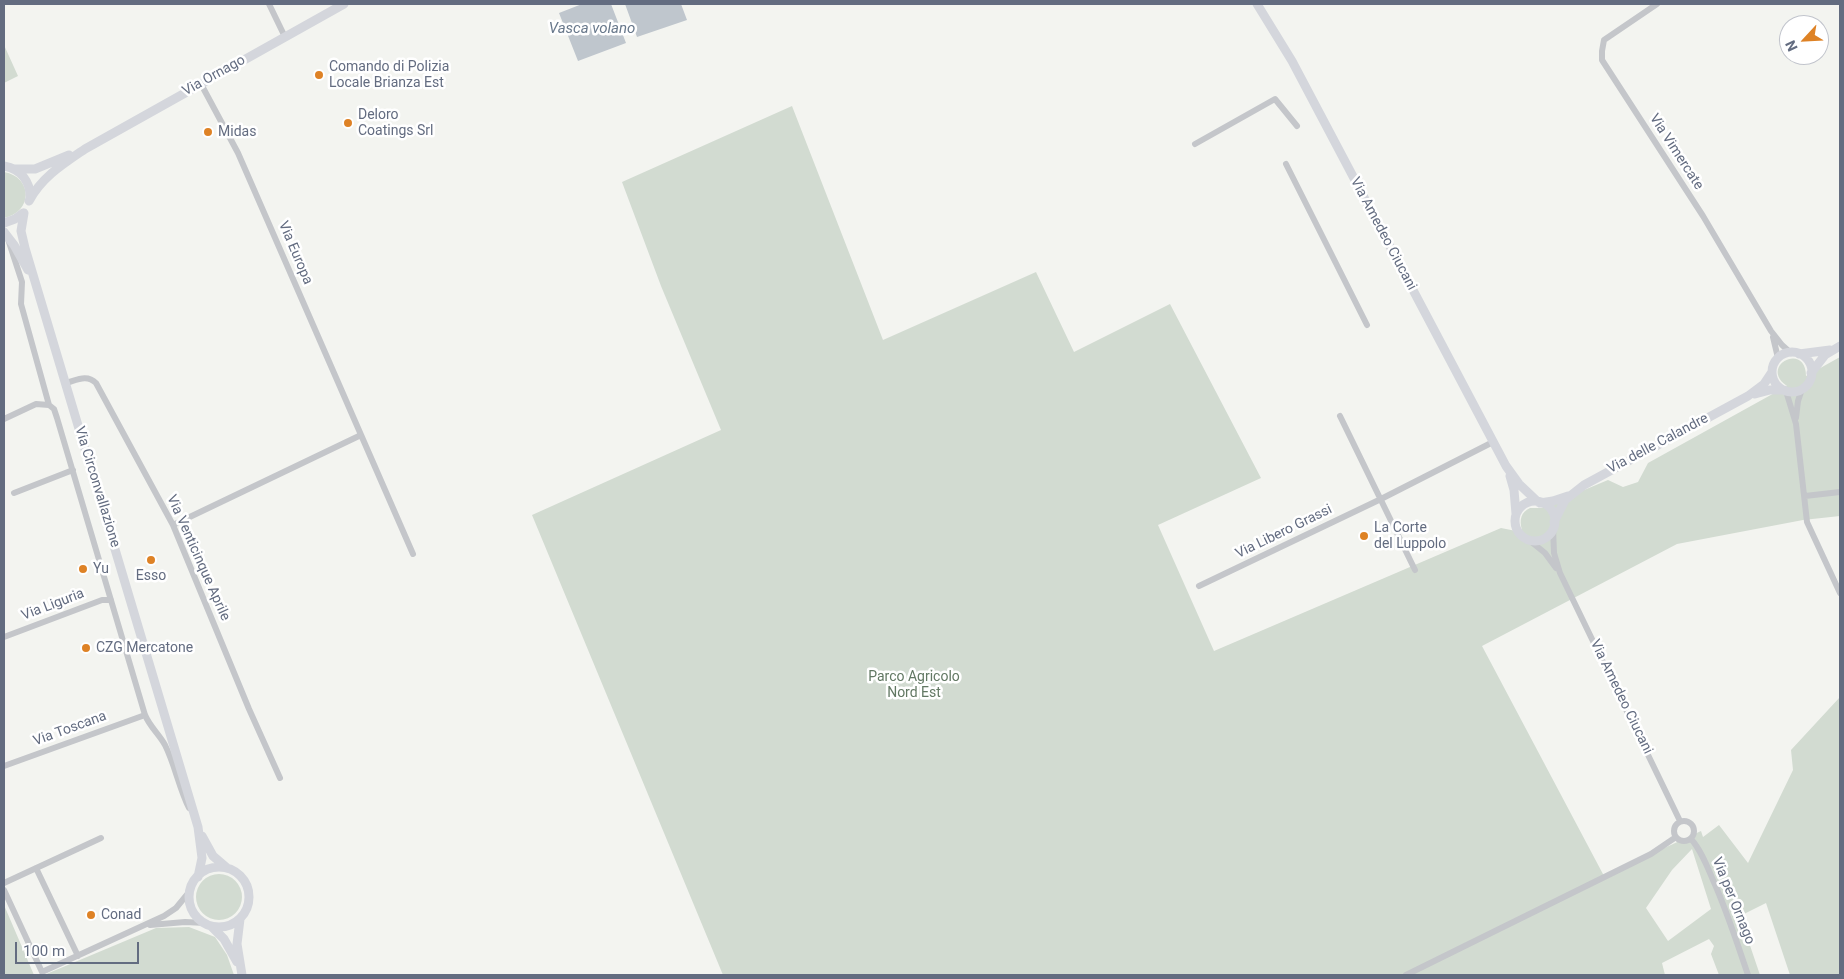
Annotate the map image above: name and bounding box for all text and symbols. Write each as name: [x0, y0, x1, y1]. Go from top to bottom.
north arrow: [1779, 15, 1829, 65]
water label: Vasca volano: [549, 20, 635, 38]
text: N: [1782, 38, 1801, 54]
street label: Via Ornago: [180, 52, 248, 100]
place label: Comando di Polizia Locale Brianza Est: [329, 59, 449, 92]
marker: Comando di Polizia Locale Brianza Est: [313, 69, 325, 81]
place label: Deloro Coatings Srl: [358, 107, 433, 140]
street label: Via Vimercate: [1645, 111, 1707, 193]
marker: Deloro Coatings Srl: [342, 117, 354, 129]
place label: Midas: [218, 124, 256, 140]
marker: Midas: [202, 126, 214, 138]
street label: Via Amedeo Ciucani: [1346, 175, 1420, 293]
street label: Via Europa: [274, 219, 316, 287]
street label: Via delle Calandre: [1605, 410, 1711, 478]
street label: Via Circonvallazione: [71, 424, 123, 550]
street label: Via Venticinque Aprile: [163, 492, 233, 624]
street label: Via Libero Grassi: [1233, 501, 1335, 563]
place label: La Corte del Luppolo: [1374, 520, 1446, 552]
marker: La Corte del Luppolo: [1358, 530, 1370, 542]
marker: Esso: [145, 554, 157, 566]
place label: Yu: [93, 561, 109, 577]
marker: Yu: [77, 563, 89, 575]
place label: Esso: [136, 568, 166, 584]
street label: Via Liguria: [19, 585, 87, 625]
street label: Via Amedeo Ciucani: [1586, 637, 1656, 757]
place label: CZG Mercatone: [96, 640, 193, 656]
marker: CZG Mercatone: [80, 642, 92, 654]
park label: Parco Agricolo Nord Est: [868, 669, 960, 702]
street label: Via Toscana: [31, 708, 109, 750]
street label: Via per Ornago: [1708, 855, 1758, 947]
place label: Conad: [101, 907, 141, 923]
marker: Conad: [85, 909, 97, 921]
scale bar: [18, 932, 141, 964]
text: 100 m: [23, 942, 65, 960]

